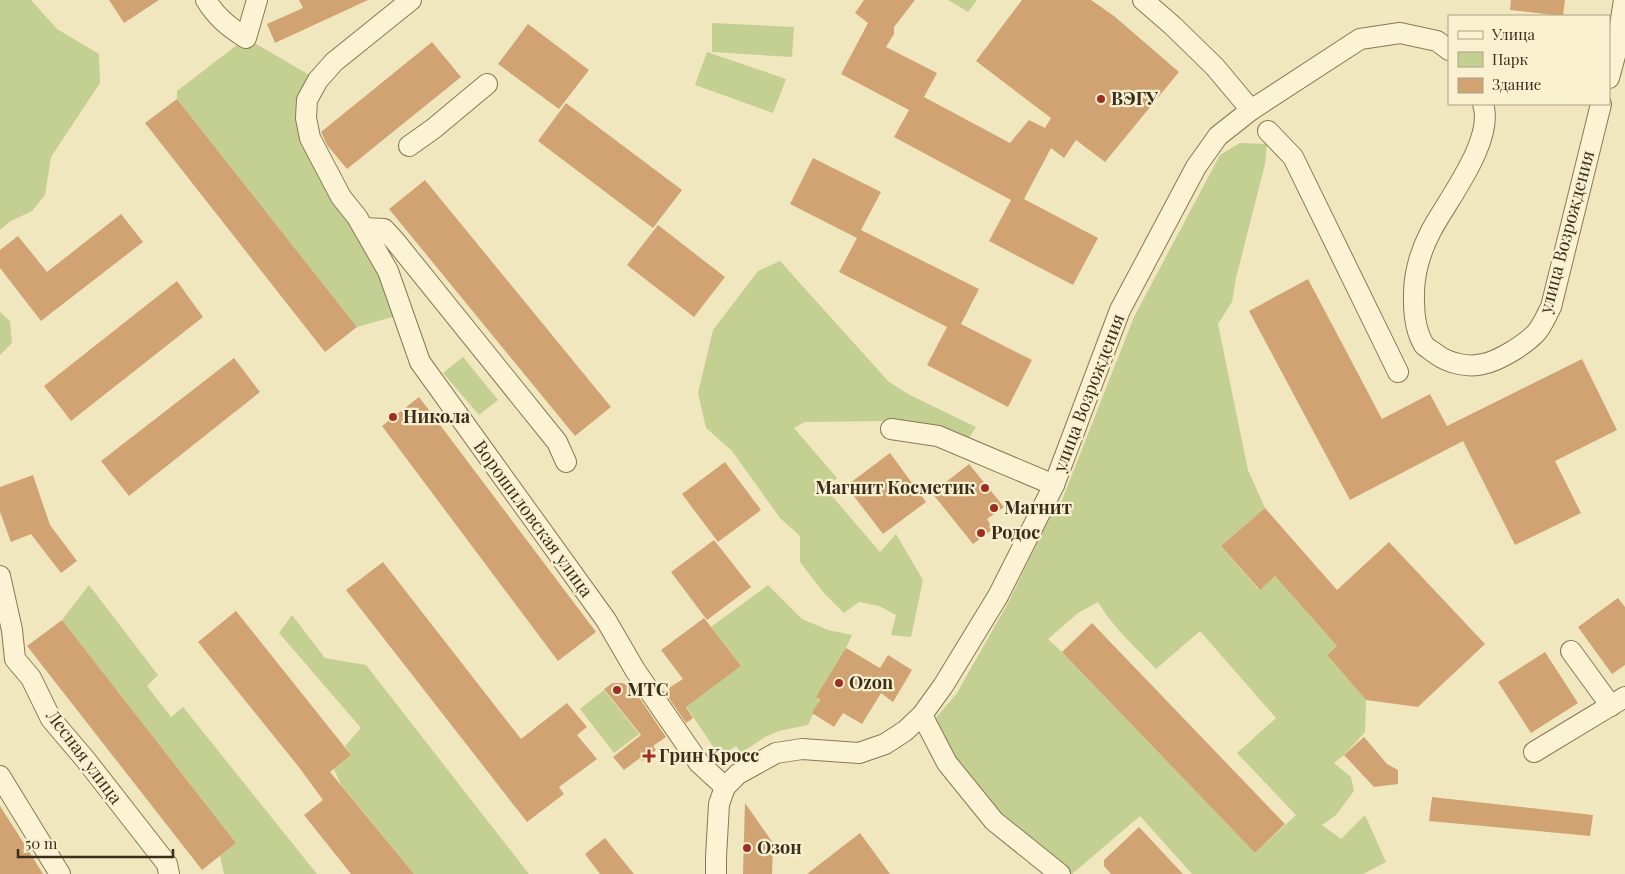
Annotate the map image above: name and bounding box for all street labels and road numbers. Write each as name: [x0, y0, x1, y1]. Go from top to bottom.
street label: улица Возрождения: [1532, 147, 1599, 317]
street label: улица Возрождения: [1046, 310, 1129, 476]
street label: Ворошиловская улица: [469, 435, 599, 602]
street label: Лесная улица: [41, 703, 128, 809]

